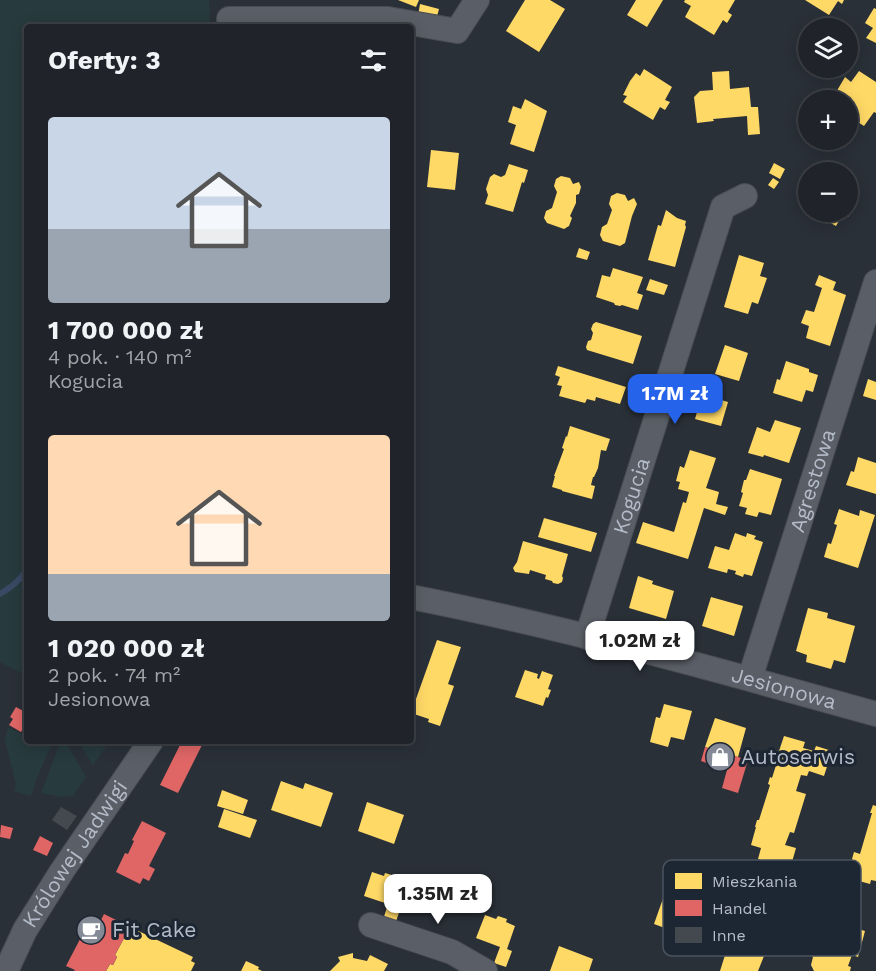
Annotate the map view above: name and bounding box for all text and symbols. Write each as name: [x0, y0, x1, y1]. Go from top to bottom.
map controls: [798, 18, 858, 222]
button: layers: [798, 18, 858, 78]
icon: filters: [357, 44, 390, 77]
text: Oferty: 3: [48, 45, 161, 75]
button: +: [798, 90, 858, 150]
icon: home: [165, 156, 273, 264]
button: −: [798, 162, 858, 222]
text: 1 700 000 zł: [48, 315, 203, 345]
text: 4 pok. · 140 m²: [48, 345, 192, 369]
text: Kogucia: [48, 369, 123, 393]
pin: 1.7M zł: [620, 374, 730, 425]
text: 1.7M zł: [642, 381, 708, 405]
street label: Agrestowa: [784, 426, 840, 535]
street label: Kogucia: [607, 454, 655, 537]
icon: home: [165, 474, 273, 582]
pin: 1.02M zł: [578, 621, 702, 672]
text: 1.02M zł: [599, 628, 681, 652]
text: 1 020 000 zł: [48, 633, 205, 663]
street label: Jesionowa: [729, 662, 839, 714]
text: 2 pok. · 74 m²: [48, 663, 180, 687]
text: Jesionowa: [48, 687, 150, 711]
shop icon: Autoserwis: [704, 741, 736, 773]
place label: Autoserwis: [741, 744, 855, 769]
street label: Królowej Jadwigi: [17, 775, 132, 932]
legend: [663, 860, 861, 956]
text: Mieszkania: [712, 872, 797, 891]
pin: 1.35M zł: [376, 874, 500, 925]
text: 1.35M zł: [398, 881, 478, 905]
text: Handel: [712, 899, 767, 918]
cafe icon: Fit Cake: [75, 914, 107, 946]
place label: Fit Cake: [112, 917, 196, 942]
text: Inne: [712, 926, 746, 945]

